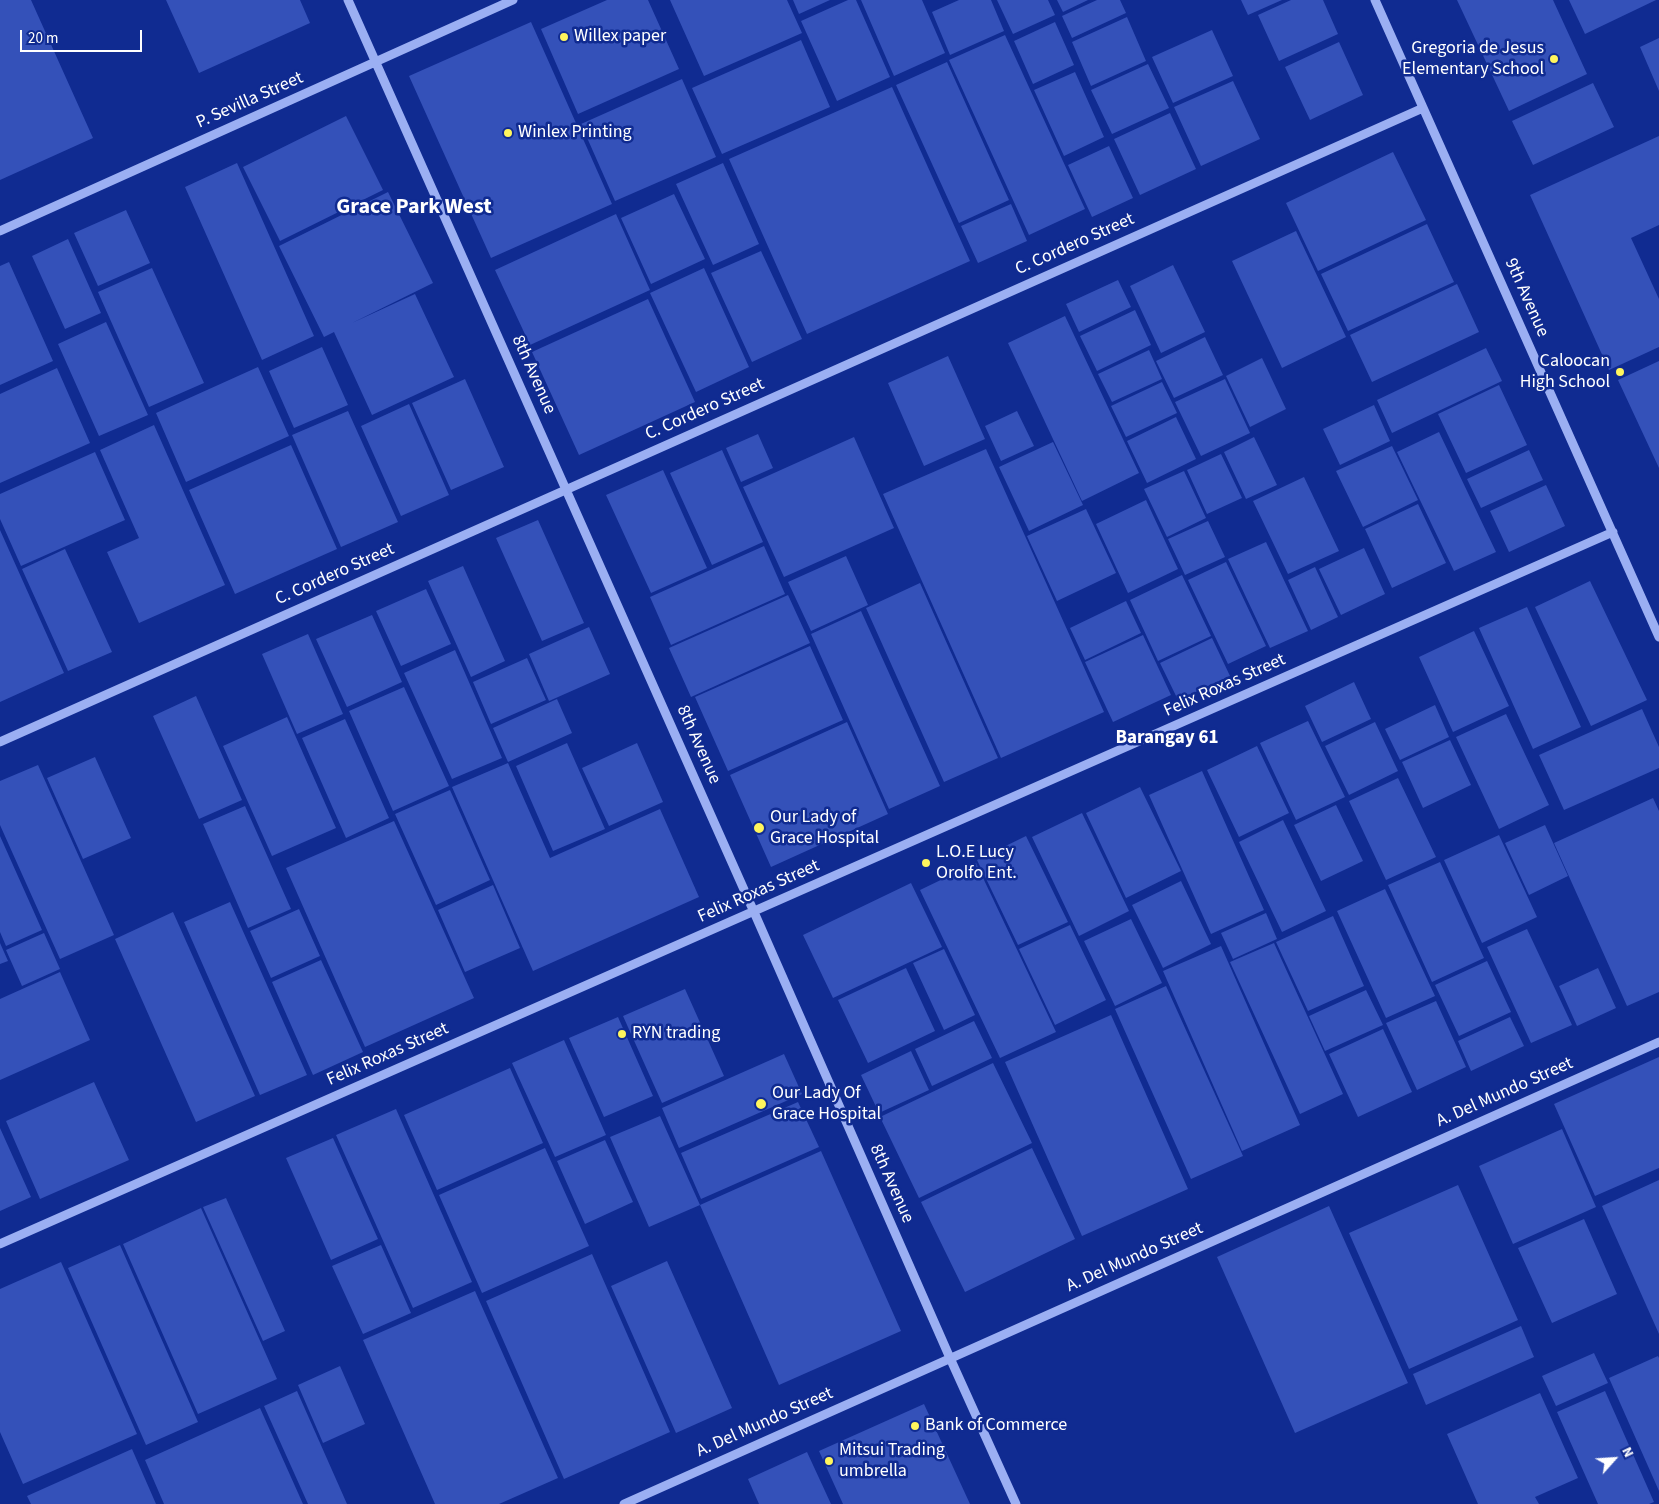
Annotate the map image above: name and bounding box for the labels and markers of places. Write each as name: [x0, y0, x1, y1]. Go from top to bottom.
place label: Willex paper: [574, 26, 666, 48]
marker: Willex paper: [558, 31, 570, 43]
place label: Gregoria de Jesus Elementary School: [1402, 38, 1544, 80]
marker: Gregoria de Jesus Elementary School: [1548, 53, 1560, 65]
place label: Winlex Printing: [518, 122, 632, 144]
marker: Winlex Printing: [502, 127, 514, 139]
place label: Caloocan High School: [1520, 351, 1610, 394]
marker: Caloocan High School: [1614, 366, 1626, 378]
place label: Our Lady of Grace Hospital: [770, 807, 879, 850]
marker: Our Lady of Grace Hospital: [752, 821, 766, 835]
place label: L.O.E Lucy Orolfo Ent.: [936, 842, 1017, 884]
marker: L.O.E Lucy Orolfo Ent.: [920, 857, 932, 869]
place label: RYN trading: [632, 1023, 720, 1045]
marker: RYN trading: [616, 1028, 628, 1040]
place label: Our Lady Of Grace Hospital: [772, 1083, 881, 1126]
marker: Our Lady Of Grace Hospital: [754, 1097, 768, 1111]
place label: Bank of Commerce: [925, 1415, 1067, 1437]
marker: Bank of Commerce: [909, 1420, 921, 1432]
place label: Mitsui Trading umbrella: [839, 1440, 945, 1482]
marker: Mitsui Trading umbrella: [823, 1455, 835, 1467]

